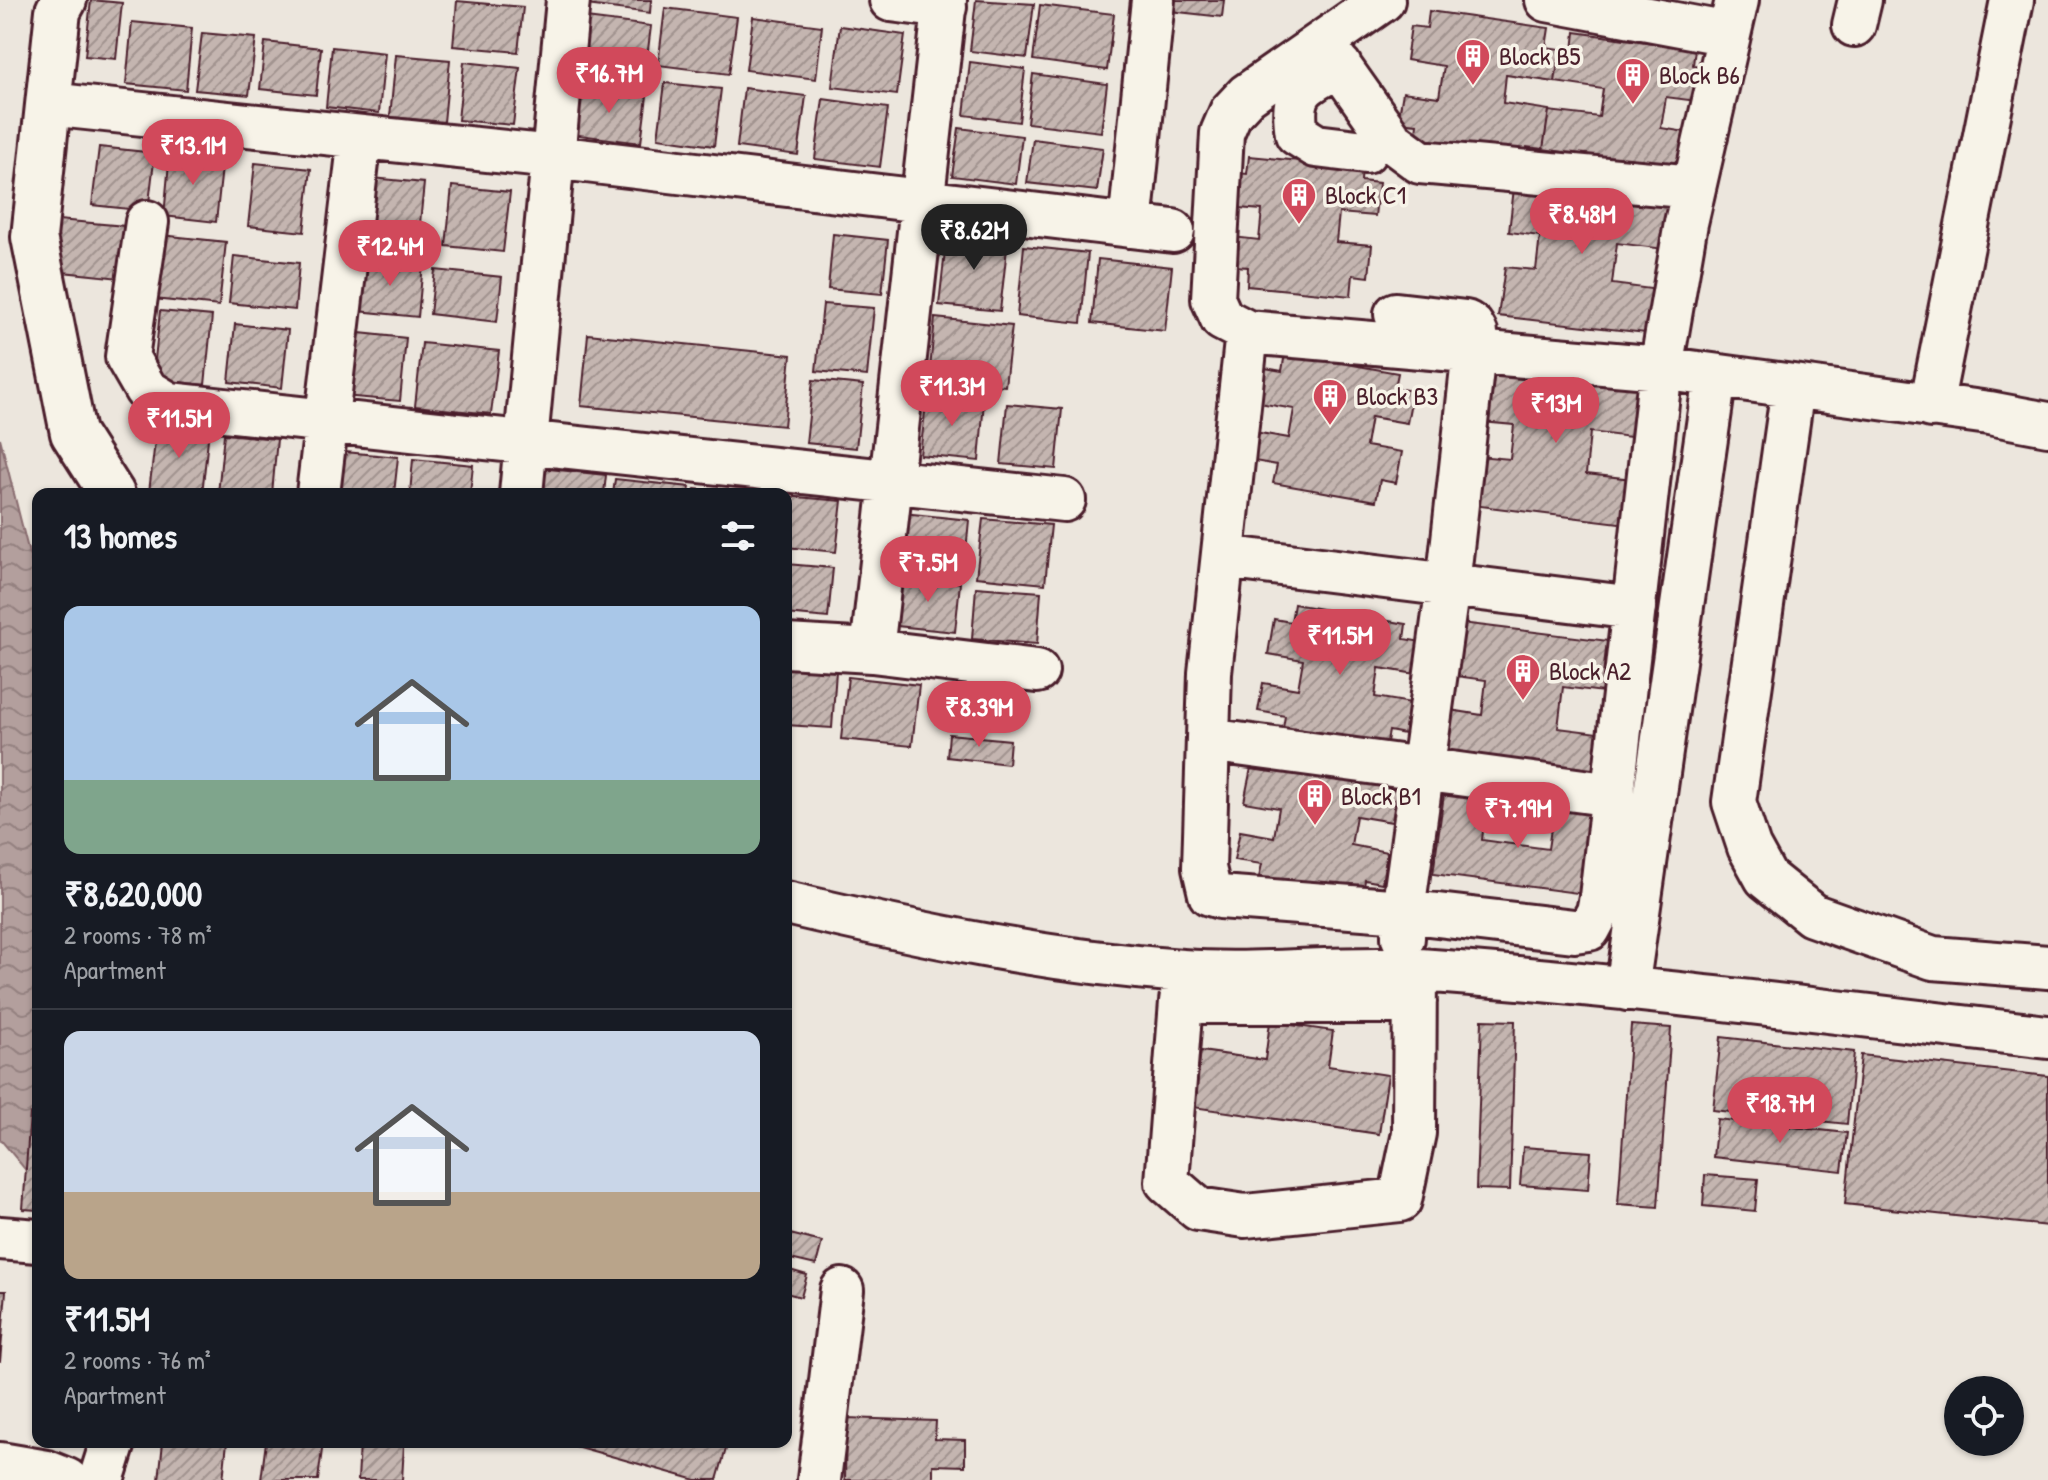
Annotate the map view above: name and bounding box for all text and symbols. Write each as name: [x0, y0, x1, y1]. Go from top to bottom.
building icon: Block B5: [1454, 37, 1492, 87]
place label: Block B5: [1499, 38, 1581, 73]
pin: ₹16.7M: [544, 47, 674, 115]
text: ₹16.7M: [575, 55, 643, 90]
building icon: Block B6: [1614, 56, 1652, 106]
place label: Block B6: [1659, 57, 1740, 92]
pin: ₹13.1M: [128, 119, 258, 187]
text: ₹13.1M: [160, 127, 226, 162]
building icon: Block C1: [1280, 176, 1318, 226]
place label: Block C1: [1325, 177, 1406, 212]
pin: ₹8.48M: [1517, 188, 1647, 256]
text: ₹8.48M: [1548, 196, 1616, 231]
pin: ₹8.62M: [909, 204, 1039, 272]
text: ₹8.62M: [939, 212, 1009, 247]
pin: ₹12.4M: [325, 220, 455, 288]
text: ₹12.4M: [356, 228, 424, 263]
pin: ₹11.3M: [887, 360, 1017, 428]
text: ₹11.3M: [919, 368, 985, 403]
building icon: Block B3: [1311, 377, 1349, 427]
pin: ₹13M: [1509, 377, 1603, 445]
place label: Block B3: [1356, 378, 1438, 413]
text: ₹13M: [1530, 385, 1582, 420]
pin: ₹11.5M: [114, 392, 244, 460]
text: ₹11.5M: [146, 400, 212, 435]
text: 13 homes: [64, 513, 177, 559]
icon: filters: [716, 514, 760, 558]
pin: ₹7.5M: [872, 536, 984, 604]
text: ₹7.5M: [898, 544, 958, 579]
pin: ₹11.5M: [1275, 609, 1405, 677]
text: ₹11.5M: [1307, 617, 1373, 652]
building icon: Block A2: [1504, 652, 1542, 702]
place label: Block A2: [1549, 653, 1631, 688]
icon: home: [340, 658, 484, 802]
pin: ₹8.39M: [914, 681, 1044, 749]
text: ₹8.39M: [945, 689, 1013, 724]
building icon: Block B1: [1296, 777, 1334, 827]
place label: Block B1: [1341, 778, 1421, 813]
pin: ₹7.19M: [1453, 782, 1583, 850]
text: ₹7.19M: [1484, 790, 1552, 825]
text: ₹8,620,000: [64, 871, 202, 917]
text: 2 rooms · 78 m²: [64, 917, 212, 952]
text: Apartment: [64, 952, 166, 987]
pin: ₹18.7M: [1715, 1077, 1845, 1145]
icon: home: [340, 1083, 484, 1227]
text: ₹18.7M: [1745, 1085, 1815, 1120]
text: ₹11.5M: [64, 1296, 150, 1342]
text: 2 rooms · 76 m²: [64, 1342, 211, 1377]
map controls: [1944, 1376, 2024, 1456]
button: locate: [1944, 1376, 2024, 1456]
text: Apartment: [64, 1377, 166, 1412]

